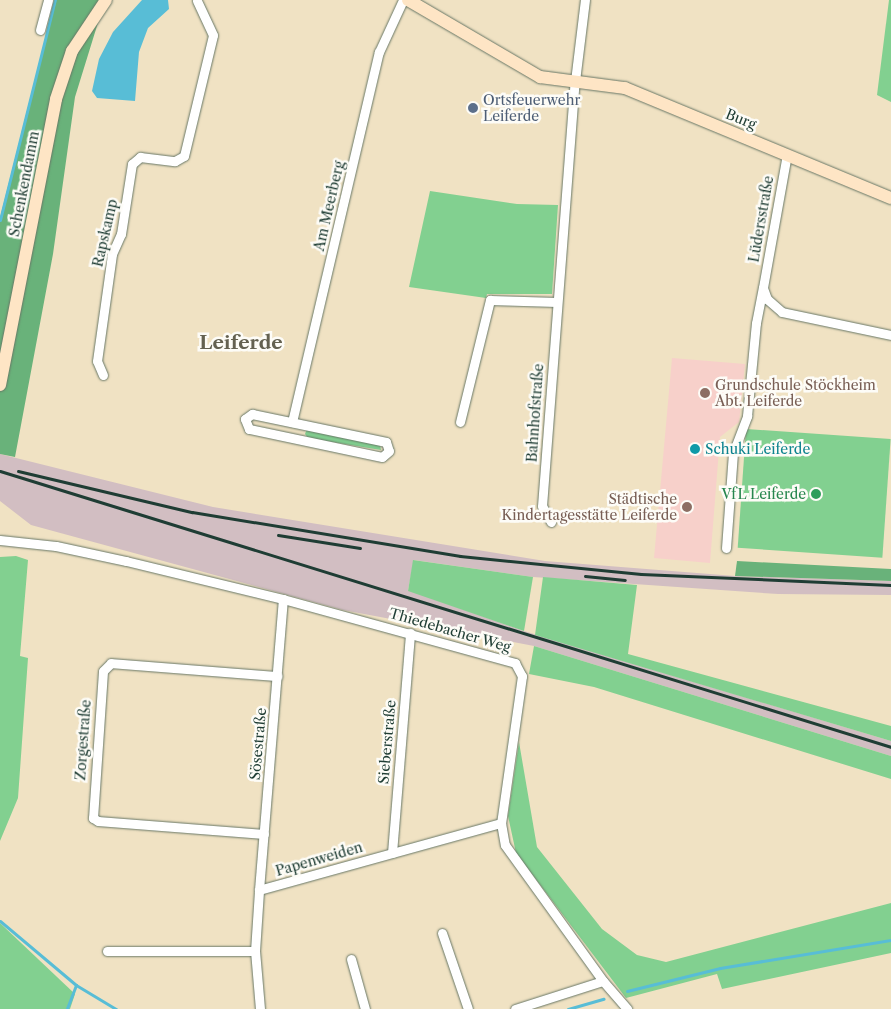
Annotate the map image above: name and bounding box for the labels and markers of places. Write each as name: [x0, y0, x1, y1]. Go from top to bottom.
place label: Ortsfeuerwehr Leiferde: [483, 92, 580, 124]
marker: Ortsfeuerwehr Leiferde: [467, 102, 479, 114]
place label: Grundschule Stöckheim Abt. Leiferde: [715, 377, 876, 410]
marker: Grundschule Stöckheim Abt. Leiferde: [699, 387, 711, 399]
place label: Schuki Leiferde: [705, 441, 810, 457]
marker: Schuki Leiferde: [689, 443, 701, 455]
place label: VfL Leiferde: [721, 486, 806, 502]
marker: VfL Leiferde: [810, 488, 822, 500]
place label: Städtische Kindertagesstätte Leiferde: [501, 491, 677, 524]
marker: Städtische Kindertagesstätte Leiferde: [681, 501, 693, 513]

